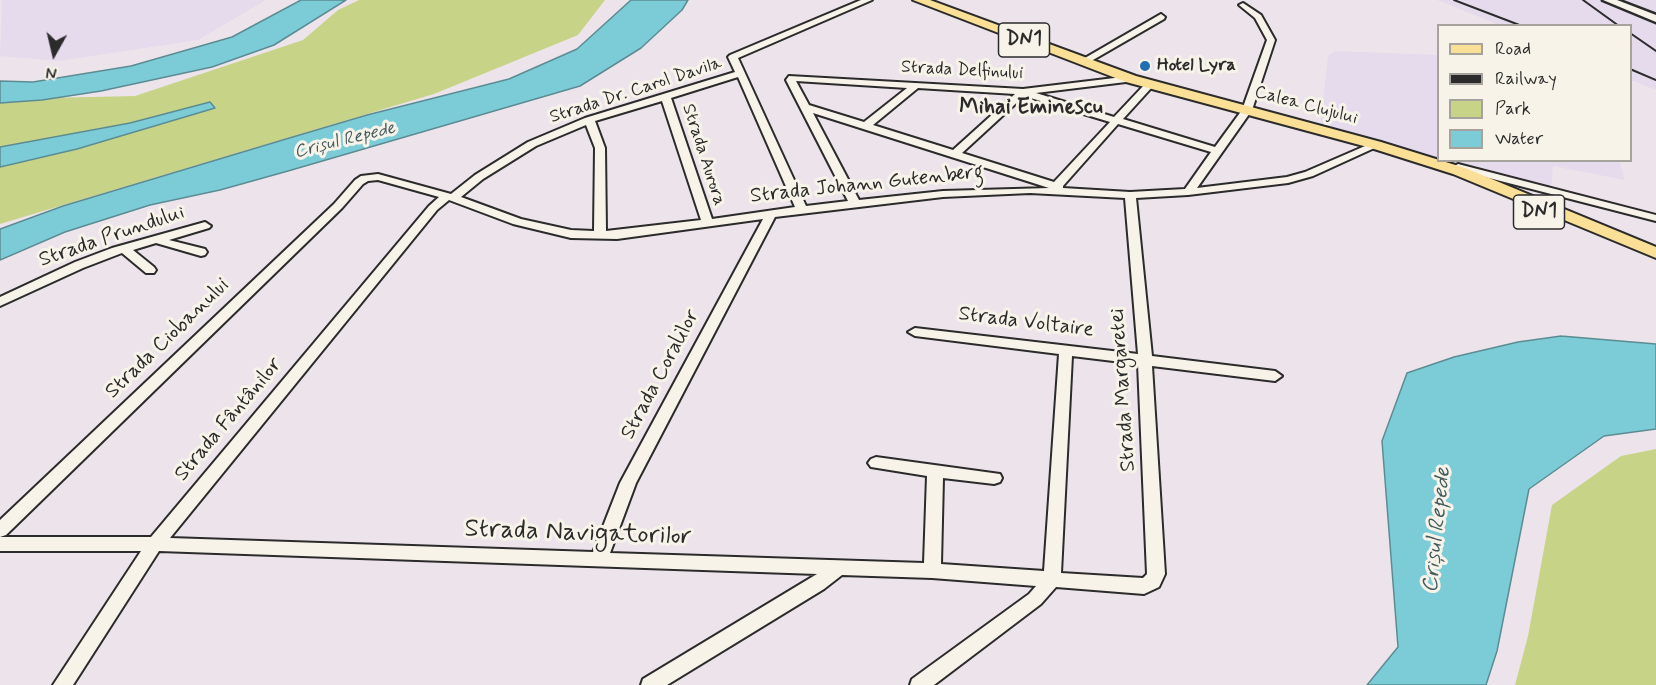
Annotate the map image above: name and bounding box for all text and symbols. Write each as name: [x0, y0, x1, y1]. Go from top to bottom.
road number: DN1: [998, 23, 1050, 57]
north arrow: [24, 24, 84, 84]
legend: [1437, 24, 1632, 162]
text: Road: [1495, 37, 1531, 61]
street label: Strada Dr. Carol Davila: [547, 53, 725, 129]
place label: Hotel Lyra: [1157, 55, 1236, 77]
street label: Strada Delfinului: [900, 57, 1024, 85]
marker: Hotel Lyra: [1138, 59, 1152, 73]
text: N: [45, 61, 58, 83]
text: Railway: [1495, 67, 1557, 91]
street label: Calea Clujului: [1252, 82, 1360, 130]
district label: Mihai Eminescu: [959, 95, 1103, 121]
text: Park: [1495, 97, 1531, 121]
street label: Strada Aurora: [676, 101, 730, 209]
water label: Crișul Repede: [292, 118, 398, 164]
text: Water: [1495, 127, 1543, 151]
street label: Strada Johann Gutenberg: [749, 160, 985, 210]
road number: DN1: [1514, 195, 1564, 229]
street label: Strada Prundului: [36, 200, 188, 274]
street label: Strada Ciobanului: [101, 273, 235, 405]
street label: Strada Voltaire: [957, 302, 1095, 344]
street label: Strada Coralilor: [616, 306, 706, 444]
street label: Strada Margaretei: [1106, 308, 1142, 472]
street label: Strada Fântânilor: [170, 353, 288, 487]
water label: Crișul Repede: [1418, 466, 1458, 594]
street label: Strada Navigatorilor: [464, 514, 692, 554]

